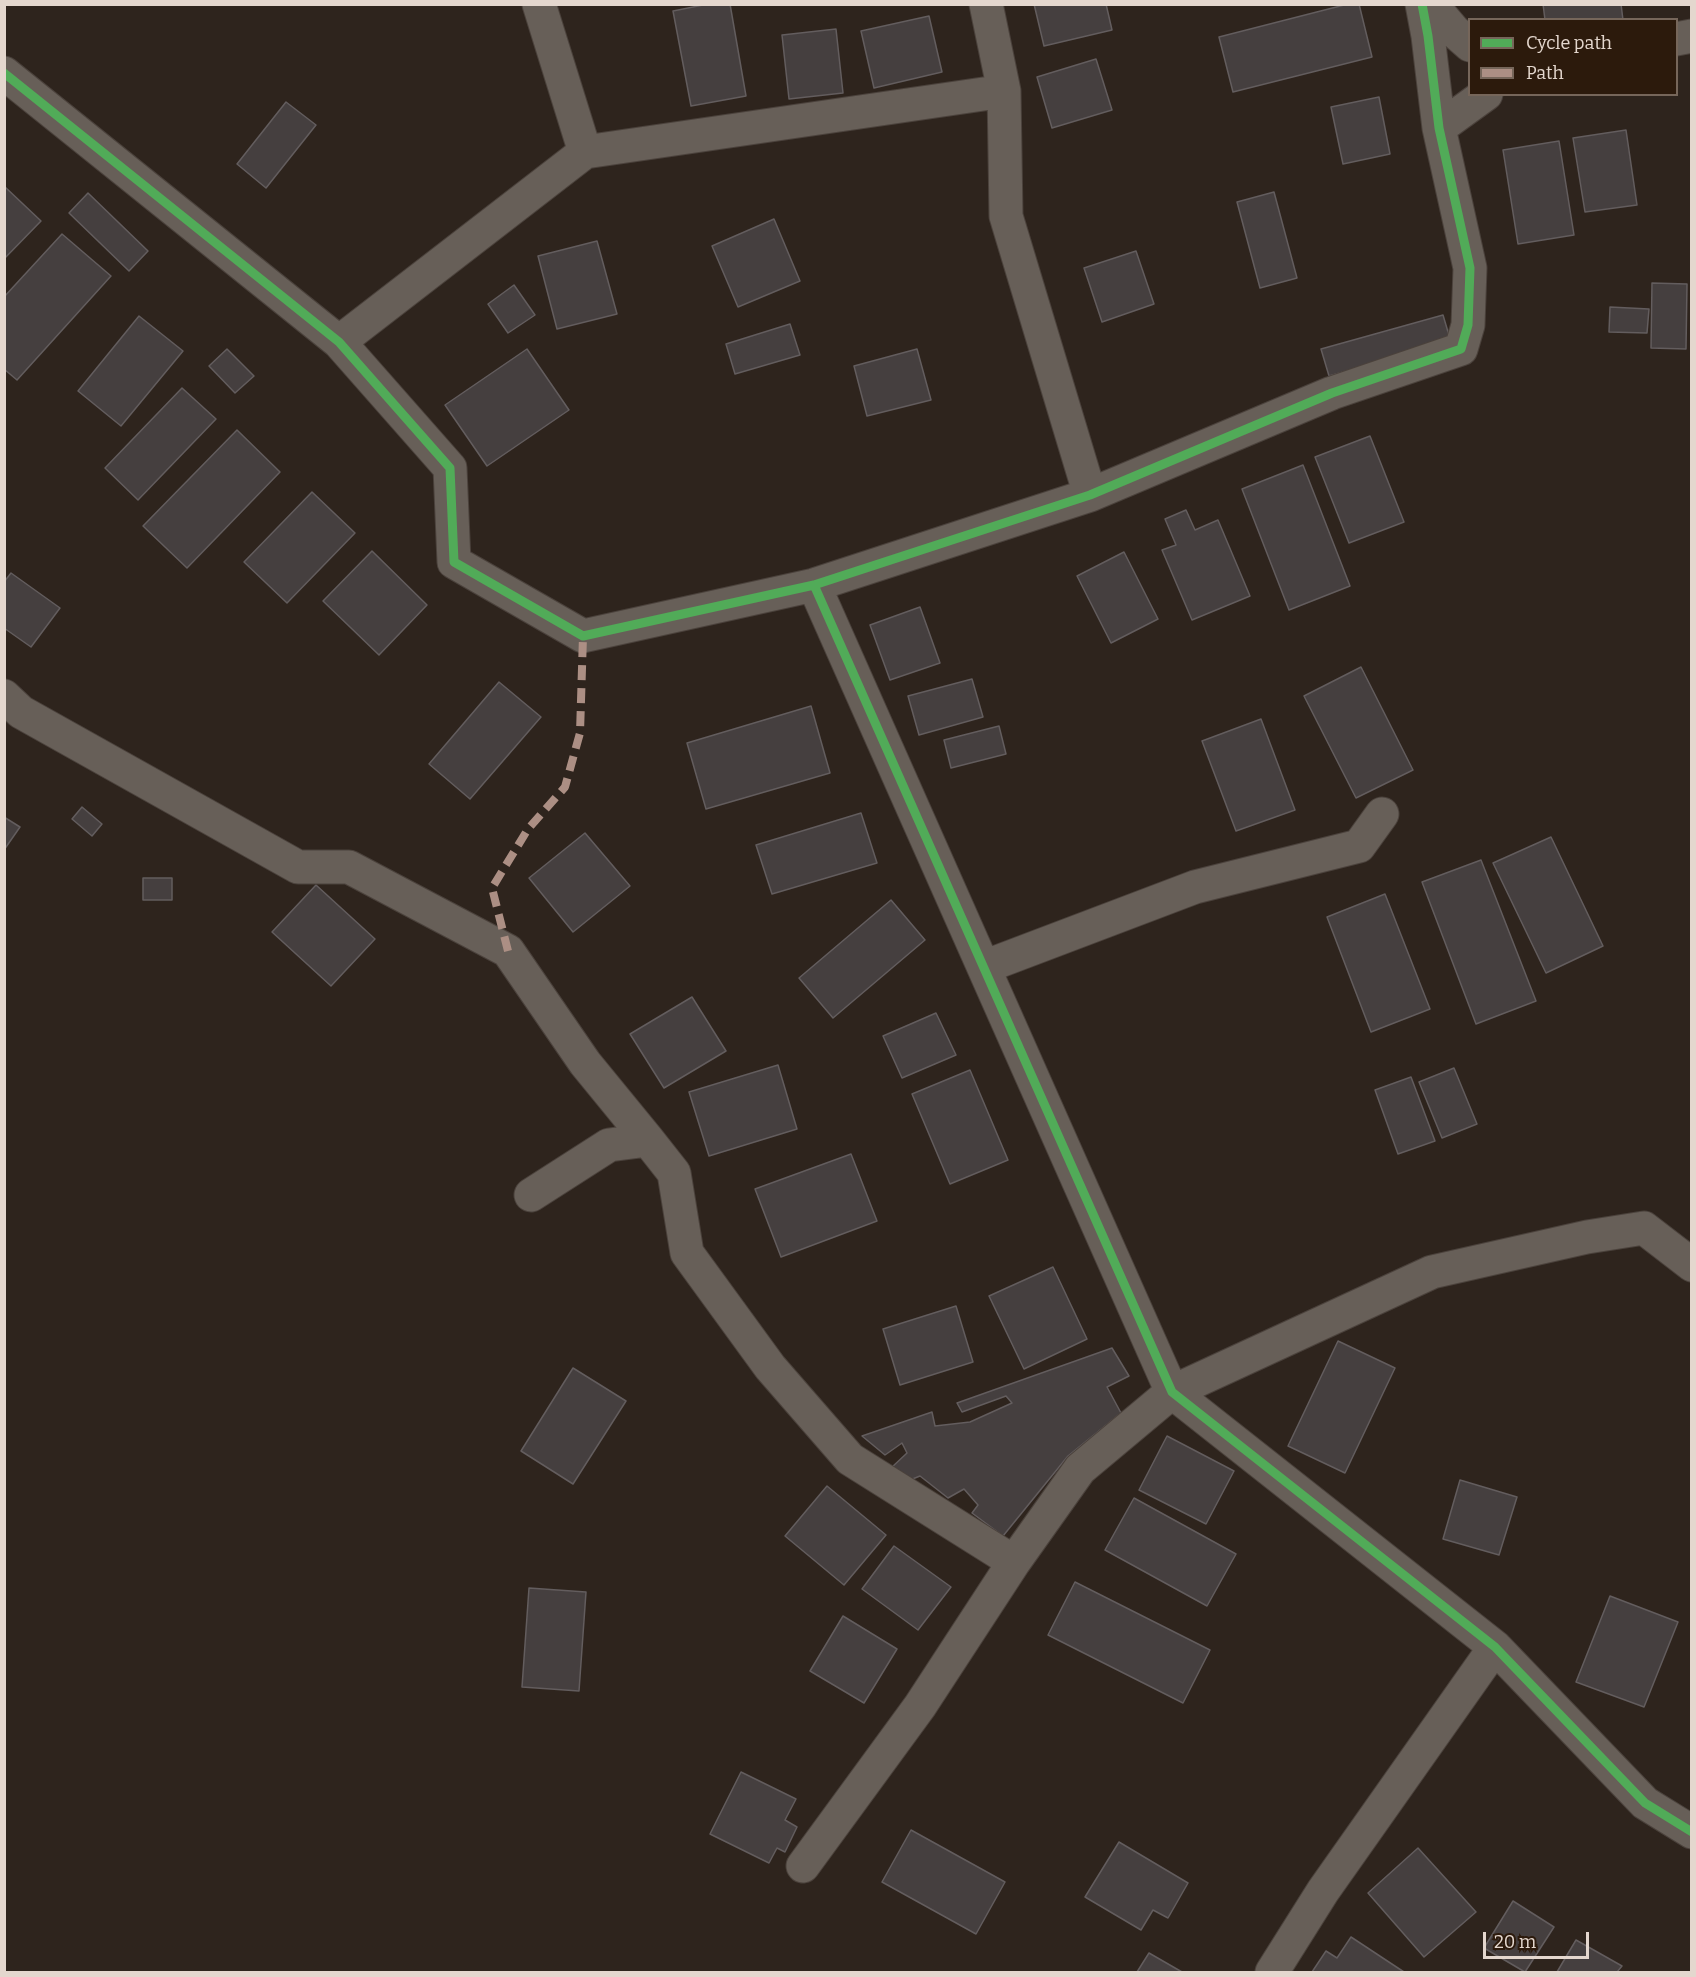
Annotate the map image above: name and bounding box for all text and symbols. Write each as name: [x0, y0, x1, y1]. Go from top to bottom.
legend: [1468, 18, 1678, 96]
text: Cycle path: [1526, 32, 1612, 54]
text: Path: [1526, 62, 1564, 84]
scale bar: [1486, 1920, 1592, 1958]
text: 20 m: [1494, 1931, 1536, 1953]

